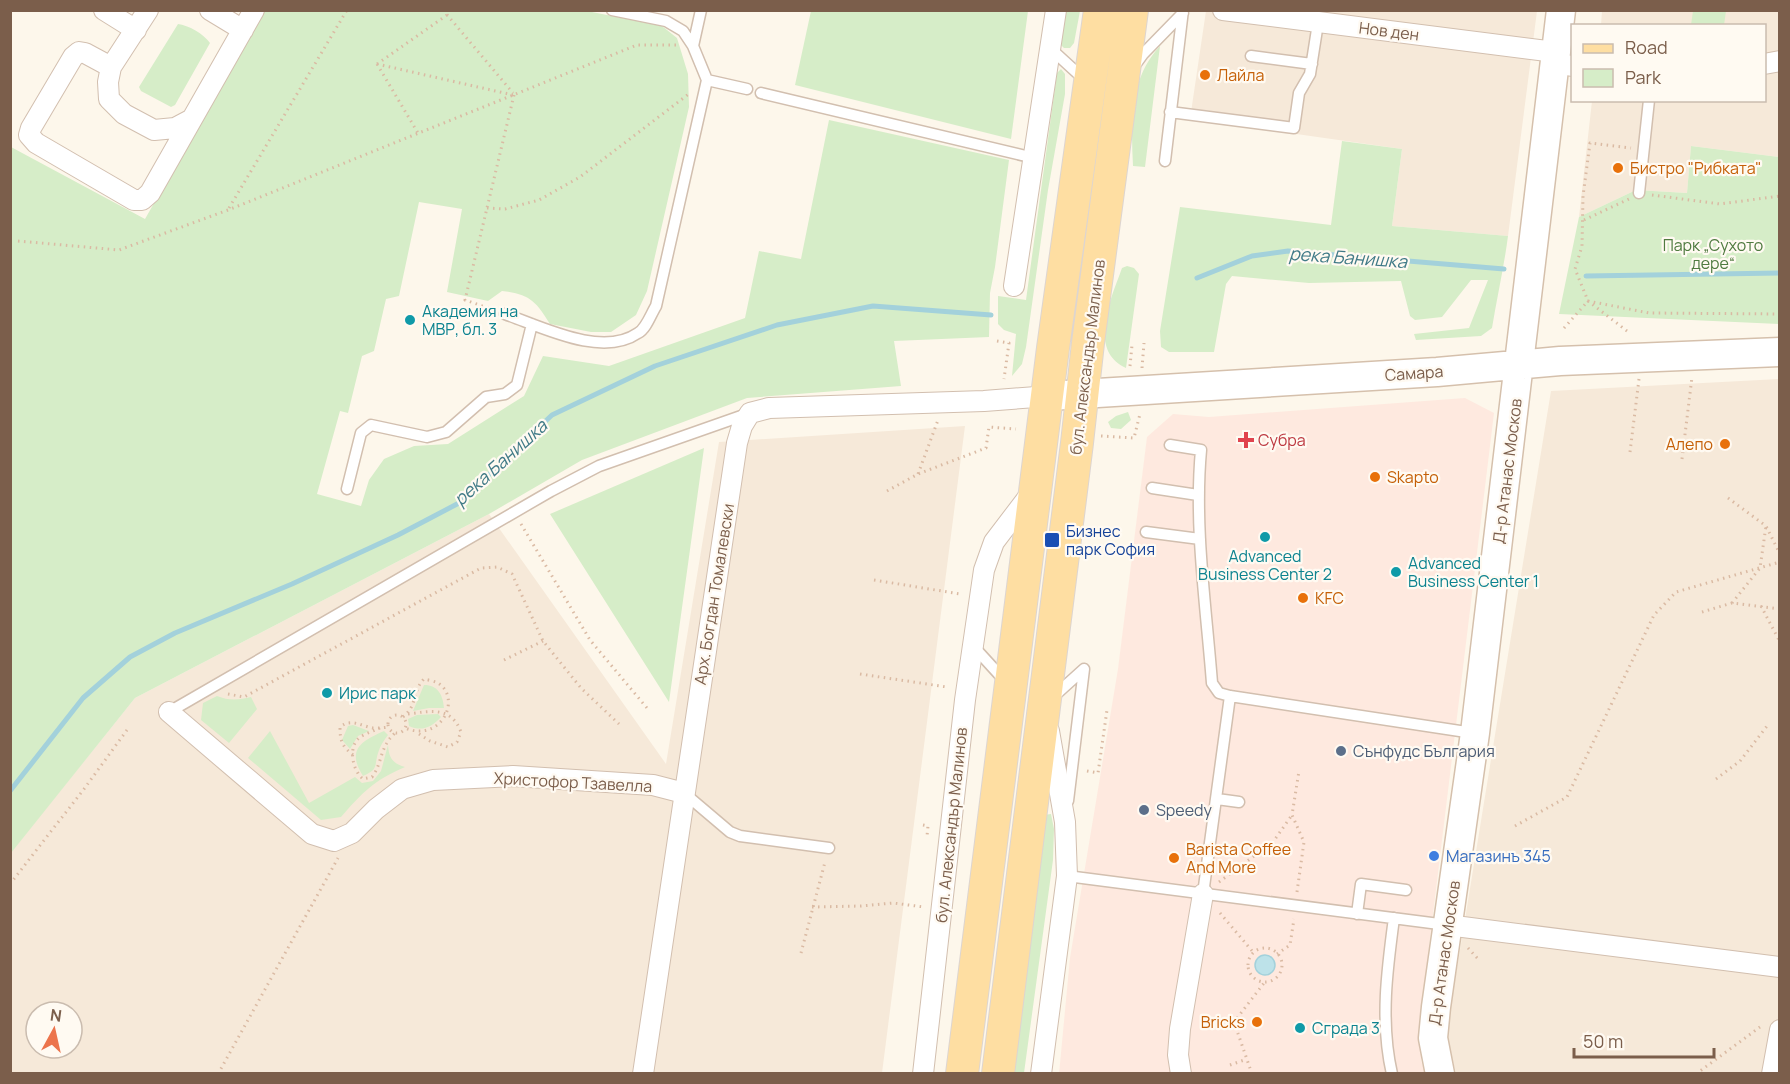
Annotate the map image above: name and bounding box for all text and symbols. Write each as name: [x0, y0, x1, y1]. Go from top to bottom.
street label: Нов ден: [1358, 16, 1420, 46]
legend: [1571, 24, 1766, 102]
text: Road: [1625, 35, 1668, 59]
place label: Лайла: [1217, 64, 1264, 86]
text: Park: [1625, 65, 1662, 89]
marker: Лайла: [1198, 68, 1212, 82]
place label: Бистро "Рибката": [1630, 157, 1761, 179]
marker: Бистро "Рибката": [1611, 161, 1625, 175]
park label: Парк „Сухото дере“: [1663, 234, 1763, 274]
water label: река Банишка: [1288, 241, 1409, 273]
street label: бул. Александър Малинов: [1064, 258, 1110, 456]
place label: Академия на МВР, бл. 3: [422, 300, 518, 340]
marker: Академия на МВР, бл. 3: [403, 313, 417, 327]
street label: Самара: [1384, 360, 1444, 386]
street label: Д-р Атанас Москов: [1487, 397, 1527, 545]
water label: река Банишка: [448, 413, 553, 510]
place label: Субра: [1258, 429, 1306, 451]
marker: Субра: [1239, 433, 1253, 447]
place label: Алепо: [1666, 433, 1713, 455]
marker: Алепо: [1718, 437, 1732, 451]
place label: Skapto: [1387, 466, 1439, 488]
marker: Skapto: [1368, 470, 1382, 484]
street label: Арх. Богдан Томалевски: [689, 502, 739, 686]
place label: Бизнес парк София: [1066, 520, 1155, 560]
marker: Advanced Business Center 2: [1258, 530, 1272, 544]
marker: Бизнес парк София: [1043, 531, 1061, 549]
place label: Advanced Business Center 2: [1198, 545, 1332, 585]
place label: Advanced Business Center 1: [1408, 552, 1539, 592]
marker: Advanced Business Center 1: [1389, 565, 1403, 579]
place label: KFC: [1315, 587, 1344, 609]
marker: KFC: [1296, 591, 1310, 605]
place label: Ирис парк: [339, 682, 417, 704]
marker: Ирис парк: [320, 686, 334, 700]
street label: бул. Александър Малинов: [930, 726, 972, 924]
place label: Сънфудс България: [1353, 740, 1495, 762]
marker: Сънфудс България: [1334, 744, 1348, 758]
street label: Христофор Тзавелла: [493, 767, 653, 797]
place label: Speedy: [1156, 799, 1213, 821]
marker: Speedy: [1137, 803, 1151, 817]
place label: Barista Coffee And More: [1186, 838, 1291, 878]
place label: Магазинъ 345: [1446, 845, 1551, 867]
marker: Магазинъ 345: [1427, 849, 1441, 863]
marker: Barista Coffee And More: [1167, 851, 1181, 865]
street label: Д-р Атанас Москов: [1423, 879, 1465, 1027]
north arrow: [24, 1000, 84, 1060]
text: N: [49, 1003, 63, 1027]
place label: Bricks: [1201, 1011, 1245, 1033]
marker: Bricks: [1250, 1015, 1264, 1029]
place label: Сграда 3: [1312, 1017, 1380, 1039]
marker: Сграда 3: [1293, 1021, 1307, 1035]
scale bar: [1574, 1021, 1714, 1059]
text: 50 m: [1583, 1029, 1623, 1053]

